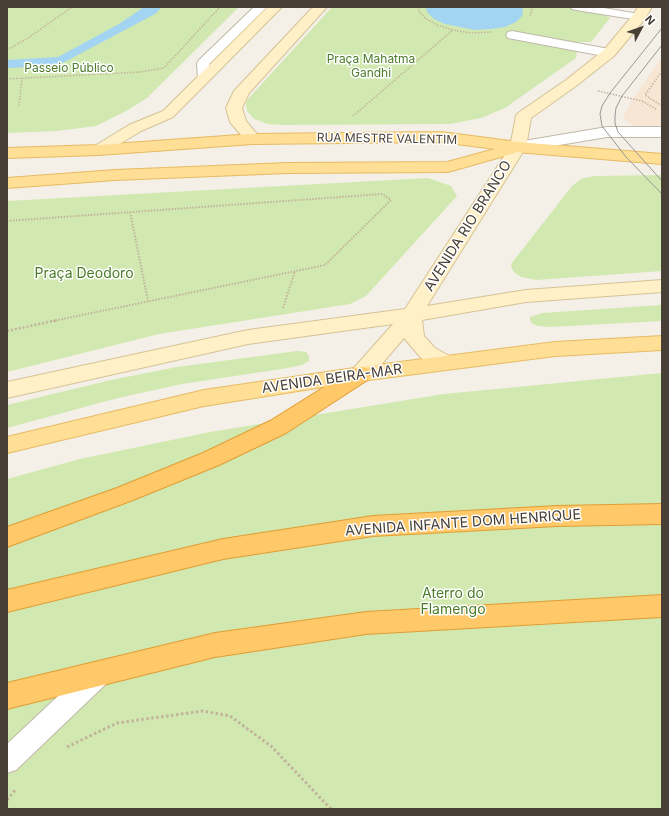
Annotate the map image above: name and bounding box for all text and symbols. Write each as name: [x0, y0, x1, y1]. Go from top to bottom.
north arrow: [621, 8, 661, 48]
text: N: [642, 12, 658, 28]
park label: Praça Mahatma Gandhi: [327, 52, 415, 80]
park label: Passeio Público: [24, 61, 114, 75]
street label: RUA MESTRE VALENTIM: [317, 131, 457, 147]
street label: AVENIDA RIO BRANCO: [421, 158, 515, 294]
park label: Praça Deodoro: [34, 266, 134, 282]
street label: AVENIDA BEIRA-MAR: [261, 361, 403, 397]
street label: AVENIDA INFANTE DOM HENRIQUE: [345, 506, 581, 540]
park label: Aterro do Flamengo: [420, 586, 486, 618]

